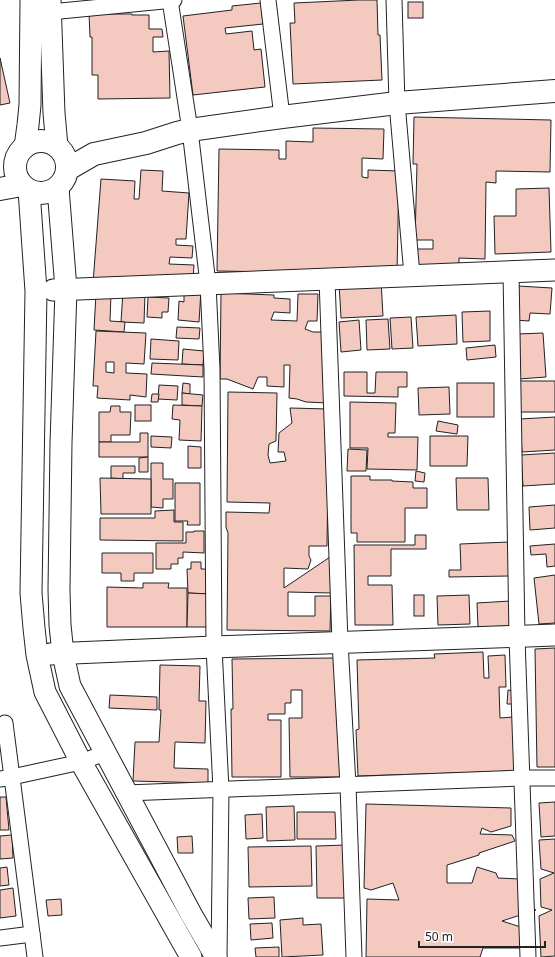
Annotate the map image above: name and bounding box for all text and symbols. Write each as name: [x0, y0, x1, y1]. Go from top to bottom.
scale bar: [419, 923, 545, 949]
text: 50 m: [425, 928, 453, 945]

